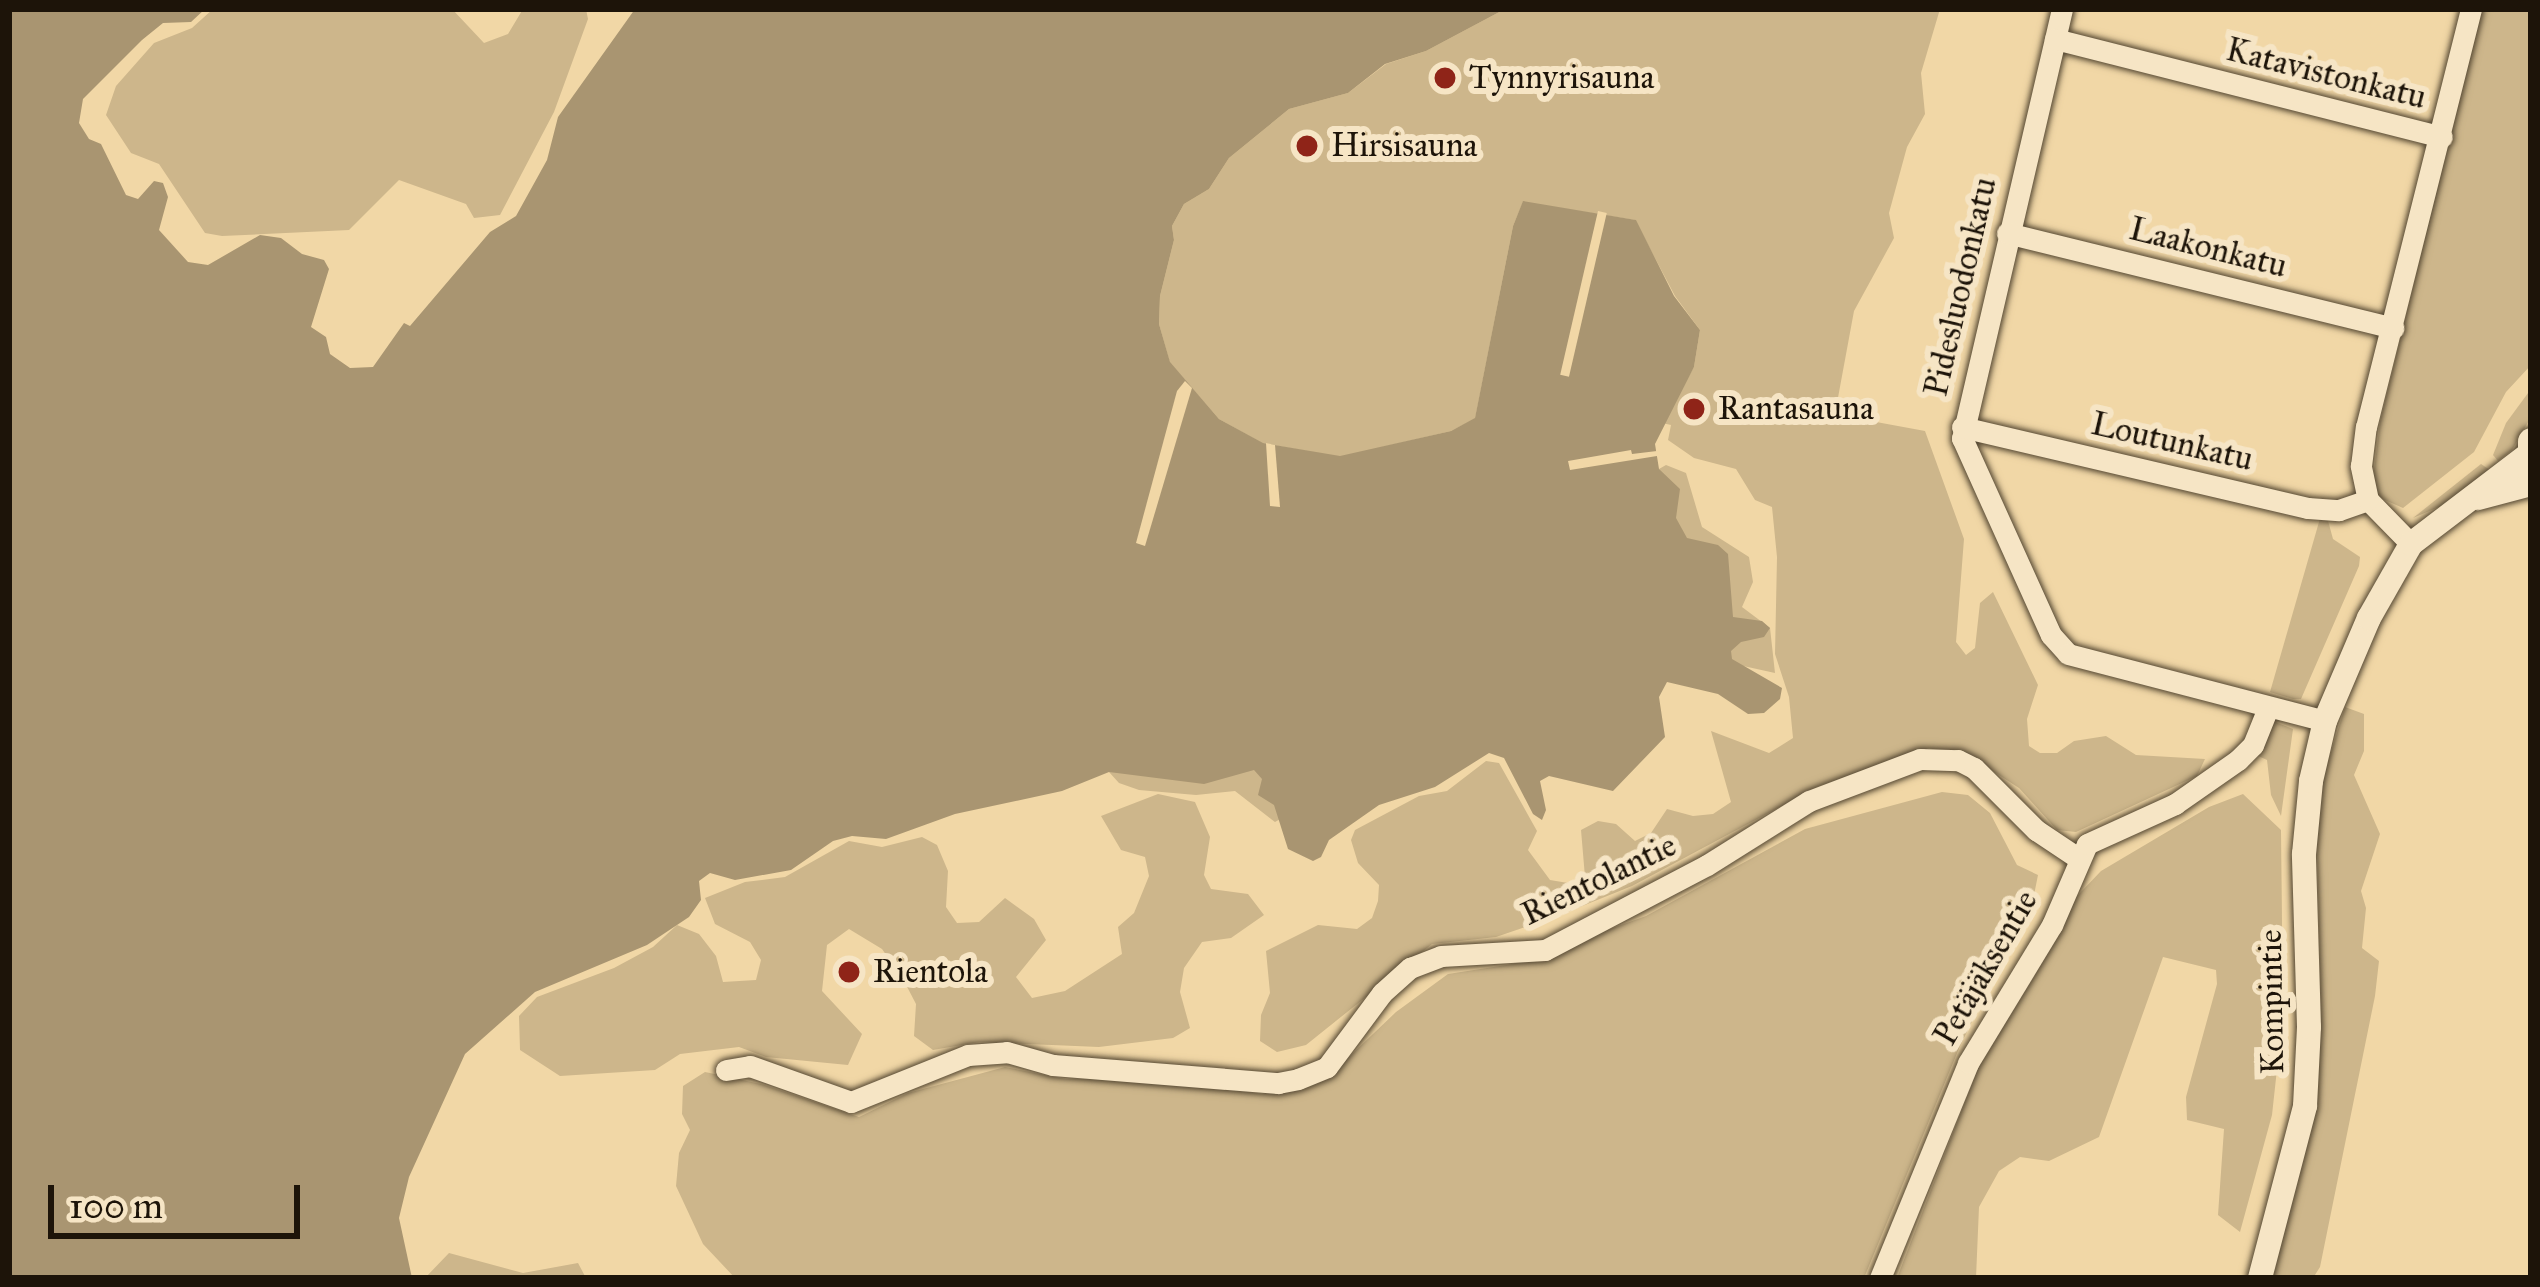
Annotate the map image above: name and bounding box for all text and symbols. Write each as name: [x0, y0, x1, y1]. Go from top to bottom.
street label: Katavistonkatu: [2222, 30, 2430, 118]
place label: Tynnyrisauna: [1469, 58, 1654, 98]
marker: Tynnyrisauna: [1432, 65, 1458, 91]
place label: Hirsisauna: [1331, 126, 1477, 166]
marker: Hirsisauna: [1294, 133, 1320, 159]
street label: Pidesluodonkatu: [1917, 174, 2005, 400]
street label: Laakonkatu: [2125, 209, 2291, 287]
place label: Rantasauna: [1718, 389, 1874, 429]
marker: Rantasauna: [1681, 396, 1707, 422]
street label: Loutunkatu: [2087, 404, 2257, 480]
street label: Rientolantie: [1515, 826, 1683, 934]
street label: Petäjäksentie: [1926, 883, 2046, 1053]
street label: Kompintie: [2251, 929, 2293, 1075]
place label: Rientola: [873, 952, 988, 992]
marker: Rientola: [836, 959, 862, 985]
scale bar: [54, 1161, 306, 1235]
text: 100 m: [69, 1184, 163, 1228]

